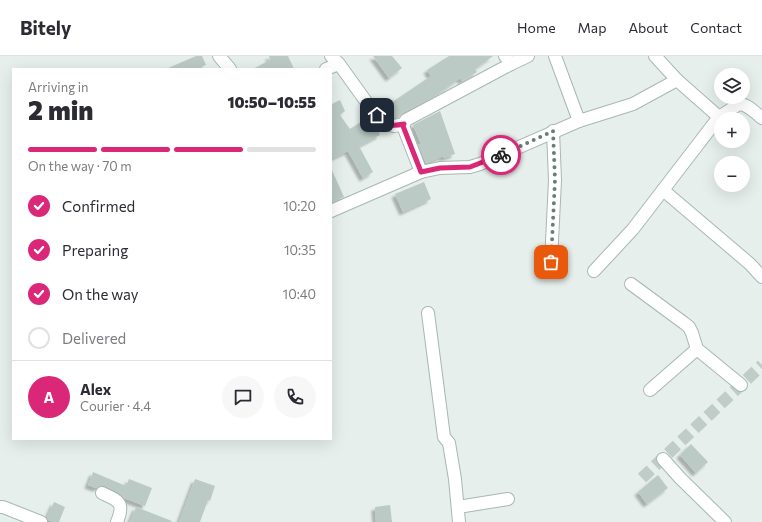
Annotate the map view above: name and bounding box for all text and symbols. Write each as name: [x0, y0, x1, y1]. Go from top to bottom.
text: Bitely: [20, 16, 71, 39]
text: Home: [517, 19, 556, 36]
text: Map: [578, 19, 606, 36]
text: About: [628, 19, 668, 36]
text: Contact: [690, 19, 742, 36]
map controls: [714, 68, 750, 192]
button: layers: [714, 68, 750, 104]
text: Arriving in: [28, 79, 88, 95]
text: 10:50–10:55: [228, 93, 316, 111]
text: 2 min: [28, 94, 93, 125]
pin: [360, 98, 394, 132]
icon: home: [366, 104, 388, 126]
button: +: [714, 112, 750, 148]
courier: [481, 135, 521, 175]
icon: bike: [490, 144, 512, 166]
button: −: [714, 156, 750, 192]
text: On the way · 70 m: [28, 158, 132, 174]
icon: check: [28, 195, 50, 217]
text: Confirmed: [62, 197, 135, 215]
text: 10:20: [283, 198, 316, 214]
icon: check: [28, 239, 50, 261]
text: Preparing: [62, 241, 128, 259]
text: 10:35: [284, 242, 316, 258]
pin: [534, 245, 568, 279]
icon: bag: [540, 251, 562, 273]
icon: check: [28, 283, 50, 305]
text: On the way: [62, 285, 139, 303]
text: 10:40: [283, 286, 316, 302]
text: Delivered: [62, 329, 126, 347]
button: chat: [222, 376, 264, 418]
button: phone: [274, 376, 316, 418]
text: Alex: [80, 380, 111, 398]
text: A: [44, 388, 54, 406]
text: Courier · 4.4: [80, 398, 151, 414]

